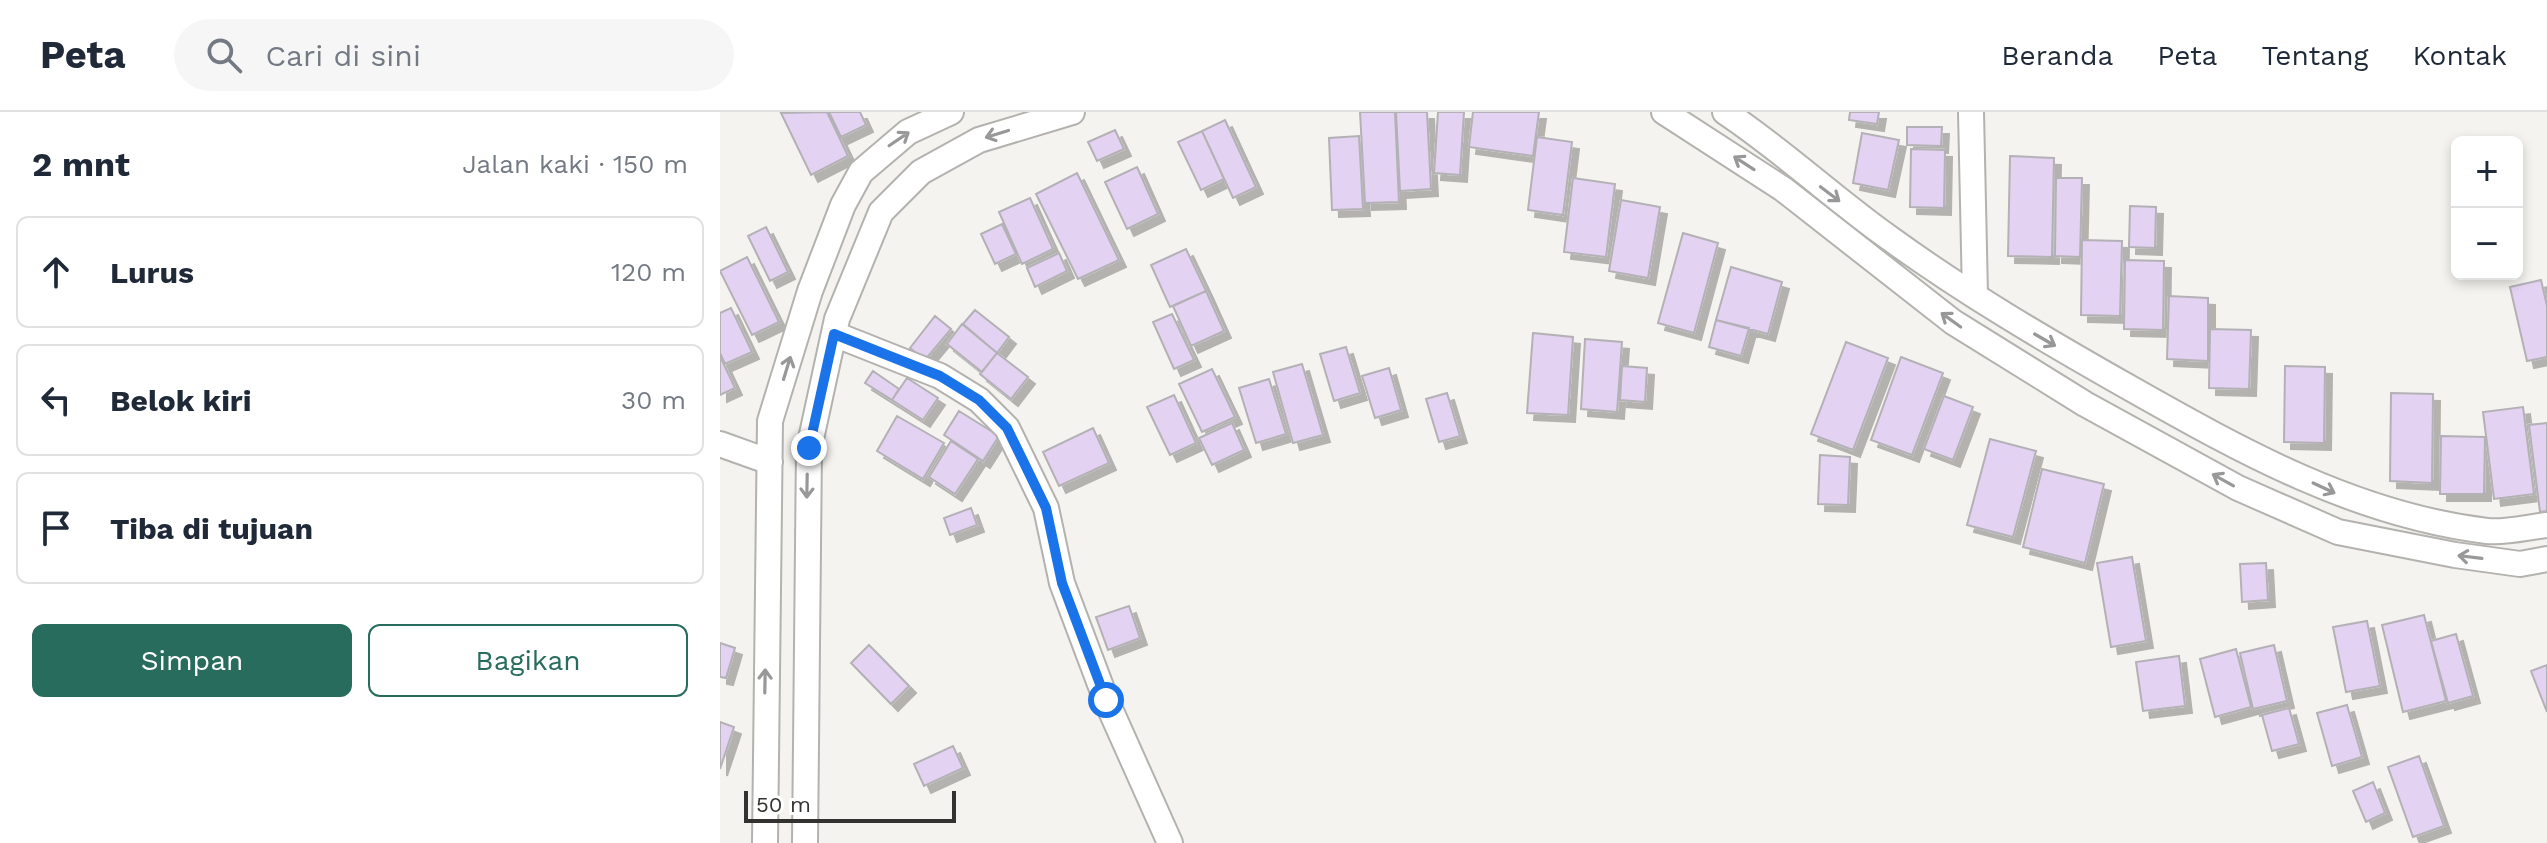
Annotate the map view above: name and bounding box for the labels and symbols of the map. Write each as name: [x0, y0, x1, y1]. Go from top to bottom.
one-way arrow: [985, 127, 1011, 142]
one-way arrow: [887, 131, 909, 147]
one-way arrow: [1733, 155, 1756, 171]
one-way arrow: [1819, 186, 1840, 203]
one-way arrow: [1941, 312, 1963, 328]
one-way arrow: [2033, 332, 2056, 348]
one-way arrow: [780, 355, 795, 380]
route end: [791, 430, 827, 466]
one-way arrow: [800, 472, 815, 499]
one-way arrow: [2212, 472, 2236, 487]
one-way arrow: [2311, 482, 2336, 497]
one-way arrow: [2457, 550, 2484, 565]
one-way arrow: [757, 668, 772, 695]
route start: [1088, 682, 1124, 718]
scale bar: [744, 787, 956, 823]

